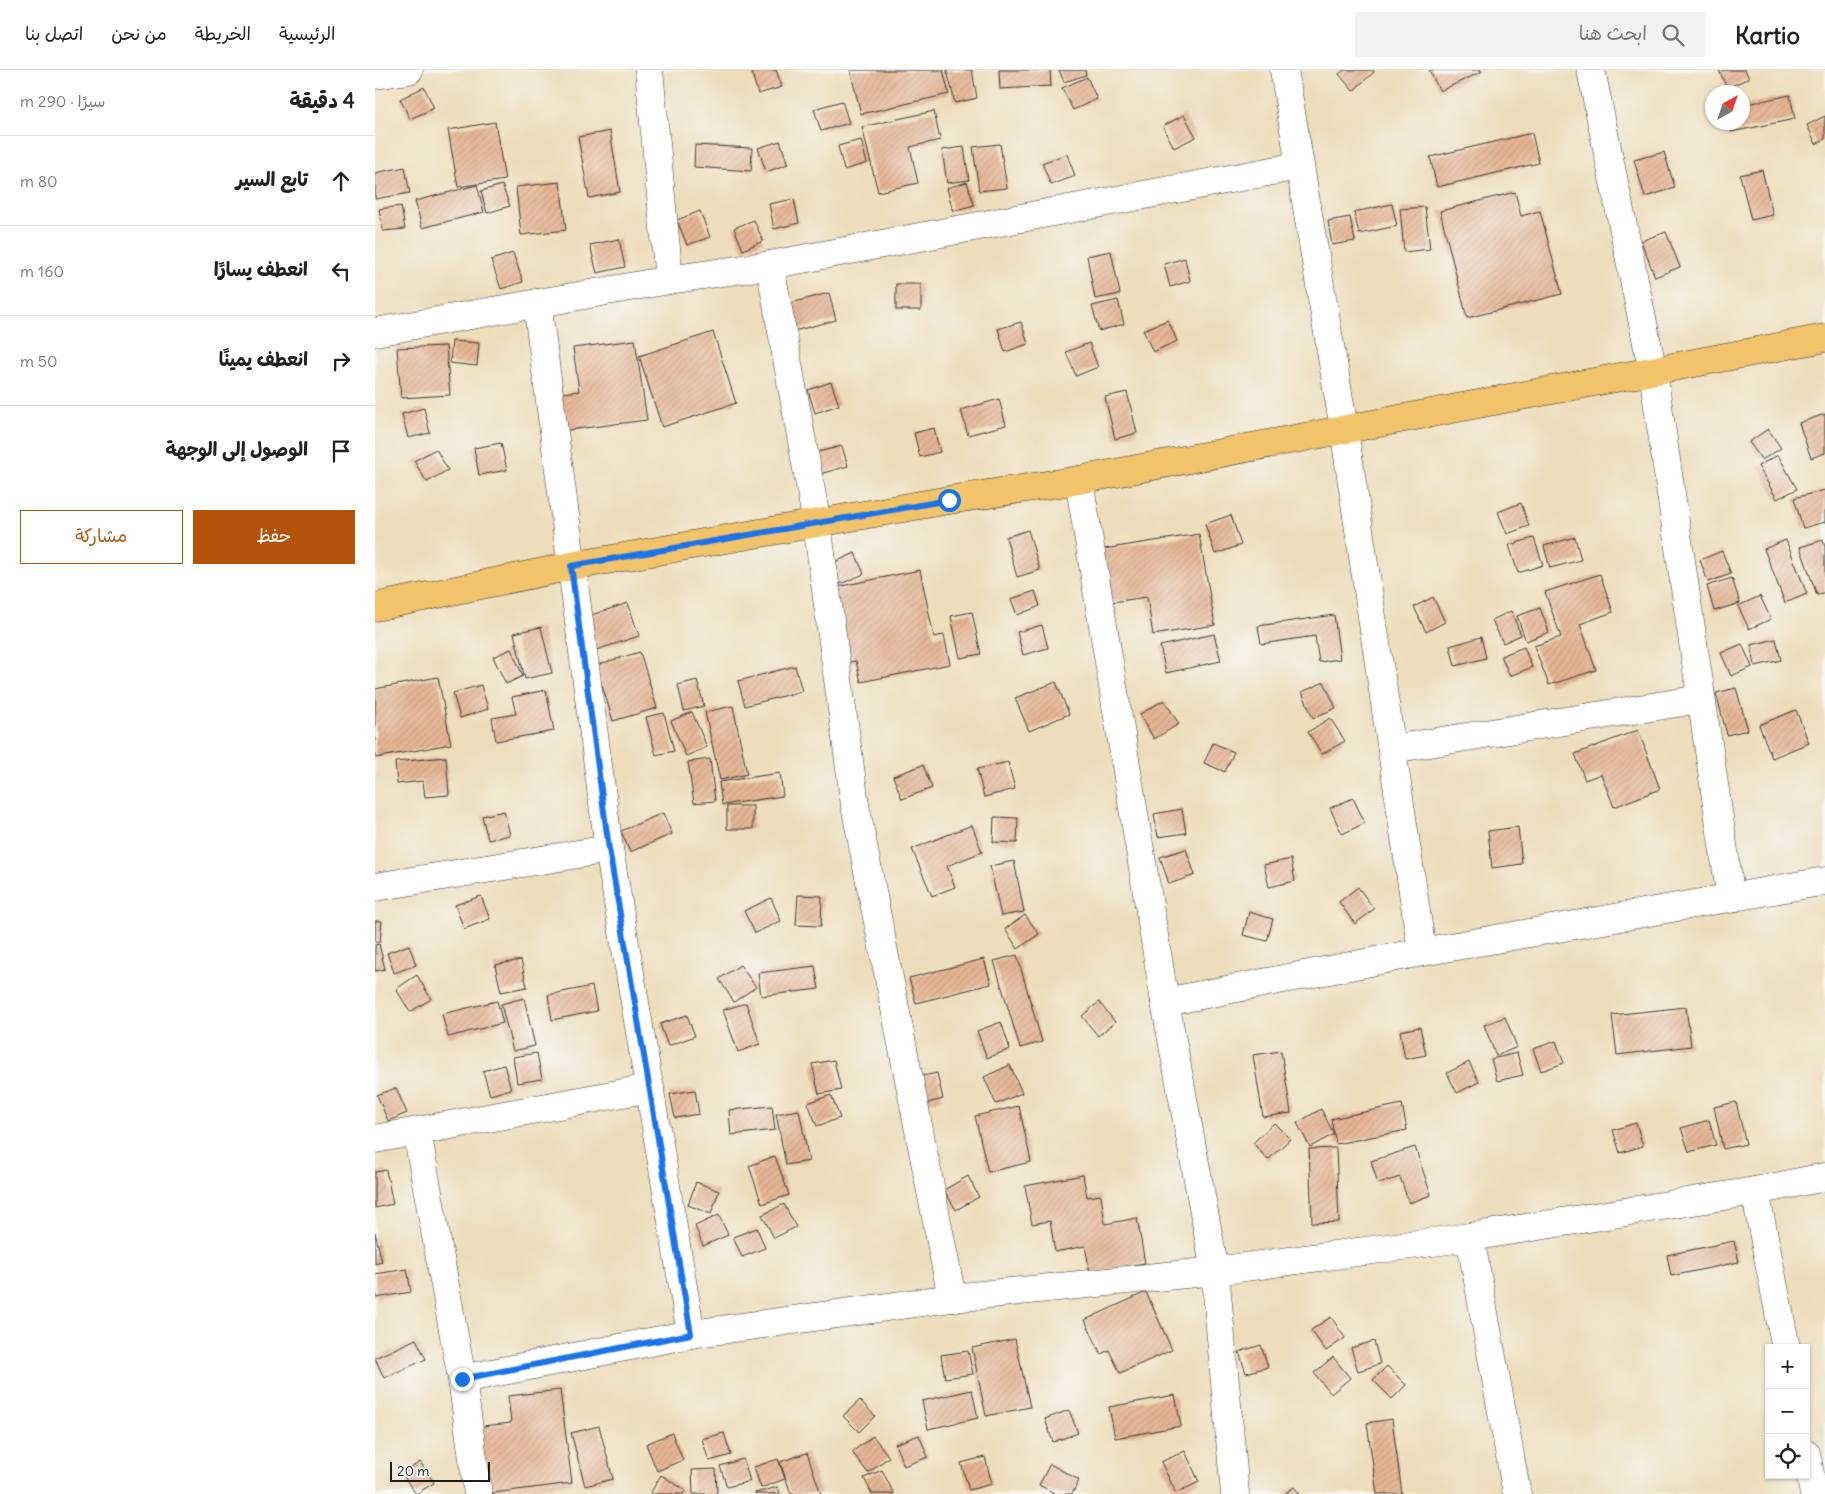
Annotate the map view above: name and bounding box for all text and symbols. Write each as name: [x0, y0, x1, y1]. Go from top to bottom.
search box: [1355, 12, 1705, 57]
text: Kartio: [1735, 20, 1800, 50]
text: ابحث هنا: [1579, 21, 1647, 45]
icon: search: [1659, 21, 1687, 49]
text: اتصل بنا: [25, 22, 83, 45]
text: من نحن: [111, 22, 167, 45]
text: الخريطة: [195, 22, 251, 45]
text: الرئيسية: [279, 22, 336, 45]
north arrow: [1705, 85, 1750, 130]
text: 4 دقيقة: [289, 87, 355, 114]
text: سيرًا · 290 m: [20, 91, 105, 111]
text: تابع السير: [236, 167, 308, 191]
icon: ahead: [327, 167, 355, 195]
text: 80 m: [20, 171, 58, 191]
text: انعطف يسارًا: [214, 257, 308, 281]
icon: left: [327, 257, 355, 285]
text: 160 m: [20, 261, 64, 281]
text: انعطف يمينًا: [219, 347, 308, 371]
icon: right: [327, 347, 355, 375]
text: 50 m: [20, 351, 58, 371]
text: الوصول إلى الوجهة: [165, 437, 308, 461]
icon: arrive: [327, 437, 355, 465]
route start: [938, 489, 961, 512]
button: مشاركة: [20, 510, 183, 564]
button: حفظ: [193, 510, 355, 564]
map controls: [1765, 1344, 1810, 1479]
button: +: [1765, 1344, 1810, 1389]
route end: [451, 1368, 474, 1391]
button: −: [1765, 1389, 1810, 1434]
button: locate: [1765, 1434, 1810, 1479]
scale bar: [390, 1459, 490, 1482]
text: 20 m: [397, 1462, 430, 1480]

